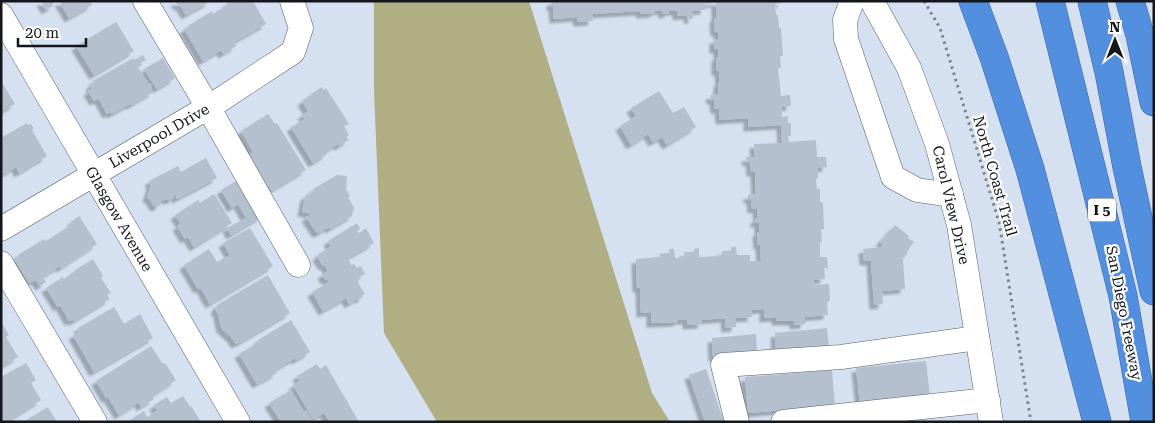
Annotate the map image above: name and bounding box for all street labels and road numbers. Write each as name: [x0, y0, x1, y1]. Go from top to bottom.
street label: Liverpool Drive: [106, 100, 212, 172]
street label: North Coast Trail: [969, 114, 1021, 239]
street label: Carol View Drive: [929, 144, 973, 266]
street label: Glasgow Avenue: [82, 163, 156, 275]
road number: I 5: [1088, 198, 1116, 222]
street label: San Diego Freeway: [1102, 244, 1146, 382]

